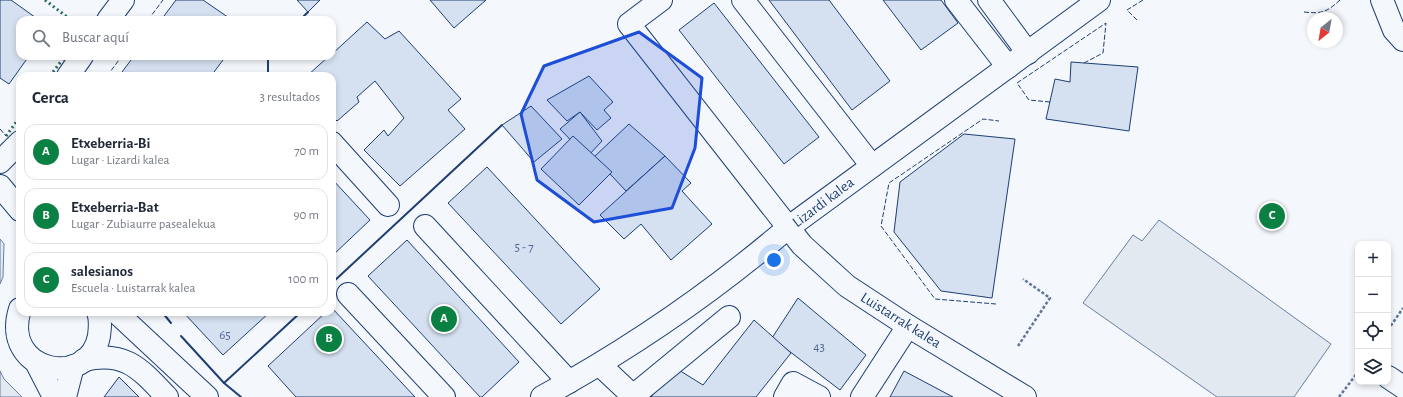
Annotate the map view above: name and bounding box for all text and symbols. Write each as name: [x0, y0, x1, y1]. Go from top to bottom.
north arrow: [1307, 12, 1343, 48]
search box: [16, 16, 336, 60]
icon: search: [30, 27, 52, 49]
text: Buscar aquí: [62, 30, 129, 45]
text: Cerca: [32, 89, 69, 106]
text: 3 resultados: [260, 91, 320, 104]
text: Etxeberria-Bi: [71, 136, 150, 151]
text: A: [42, 145, 50, 158]
text: 70 m: [294, 145, 319, 158]
text: Lugar · Lizardi kalea: [71, 154, 169, 167]
street label: Lizardi kalea: [790, 175, 857, 230]
text: Etxeberria-Bat: [71, 200, 159, 215]
pin: C: [1259, 201, 1285, 231]
text: B: [42, 209, 50, 222]
text: 90 m: [293, 209, 319, 222]
text: Lugar · Zubiaurre pasealekua: [71, 218, 216, 231]
house number: 5 - 7: [514, 241, 534, 254]
map controls: [1355, 241, 1391, 385]
button: +: [1355, 241, 1391, 277]
your location: [764, 250, 784, 270]
text: salesianos: [71, 264, 133, 279]
text: C: [43, 273, 49, 286]
text: 100 m: [288, 273, 319, 286]
button: −: [1355, 277, 1391, 313]
text: Escuela · Luistarrak kalea: [71, 282, 195, 295]
street label: Luistarrak kalea: [858, 290, 944, 351]
pin: A: [431, 304, 457, 334]
button: locate: [1355, 313, 1391, 349]
pin: B: [316, 324, 342, 354]
house number: 65: [219, 329, 231, 342]
house number: 43: [813, 341, 825, 354]
button: layers: [1355, 349, 1391, 385]

